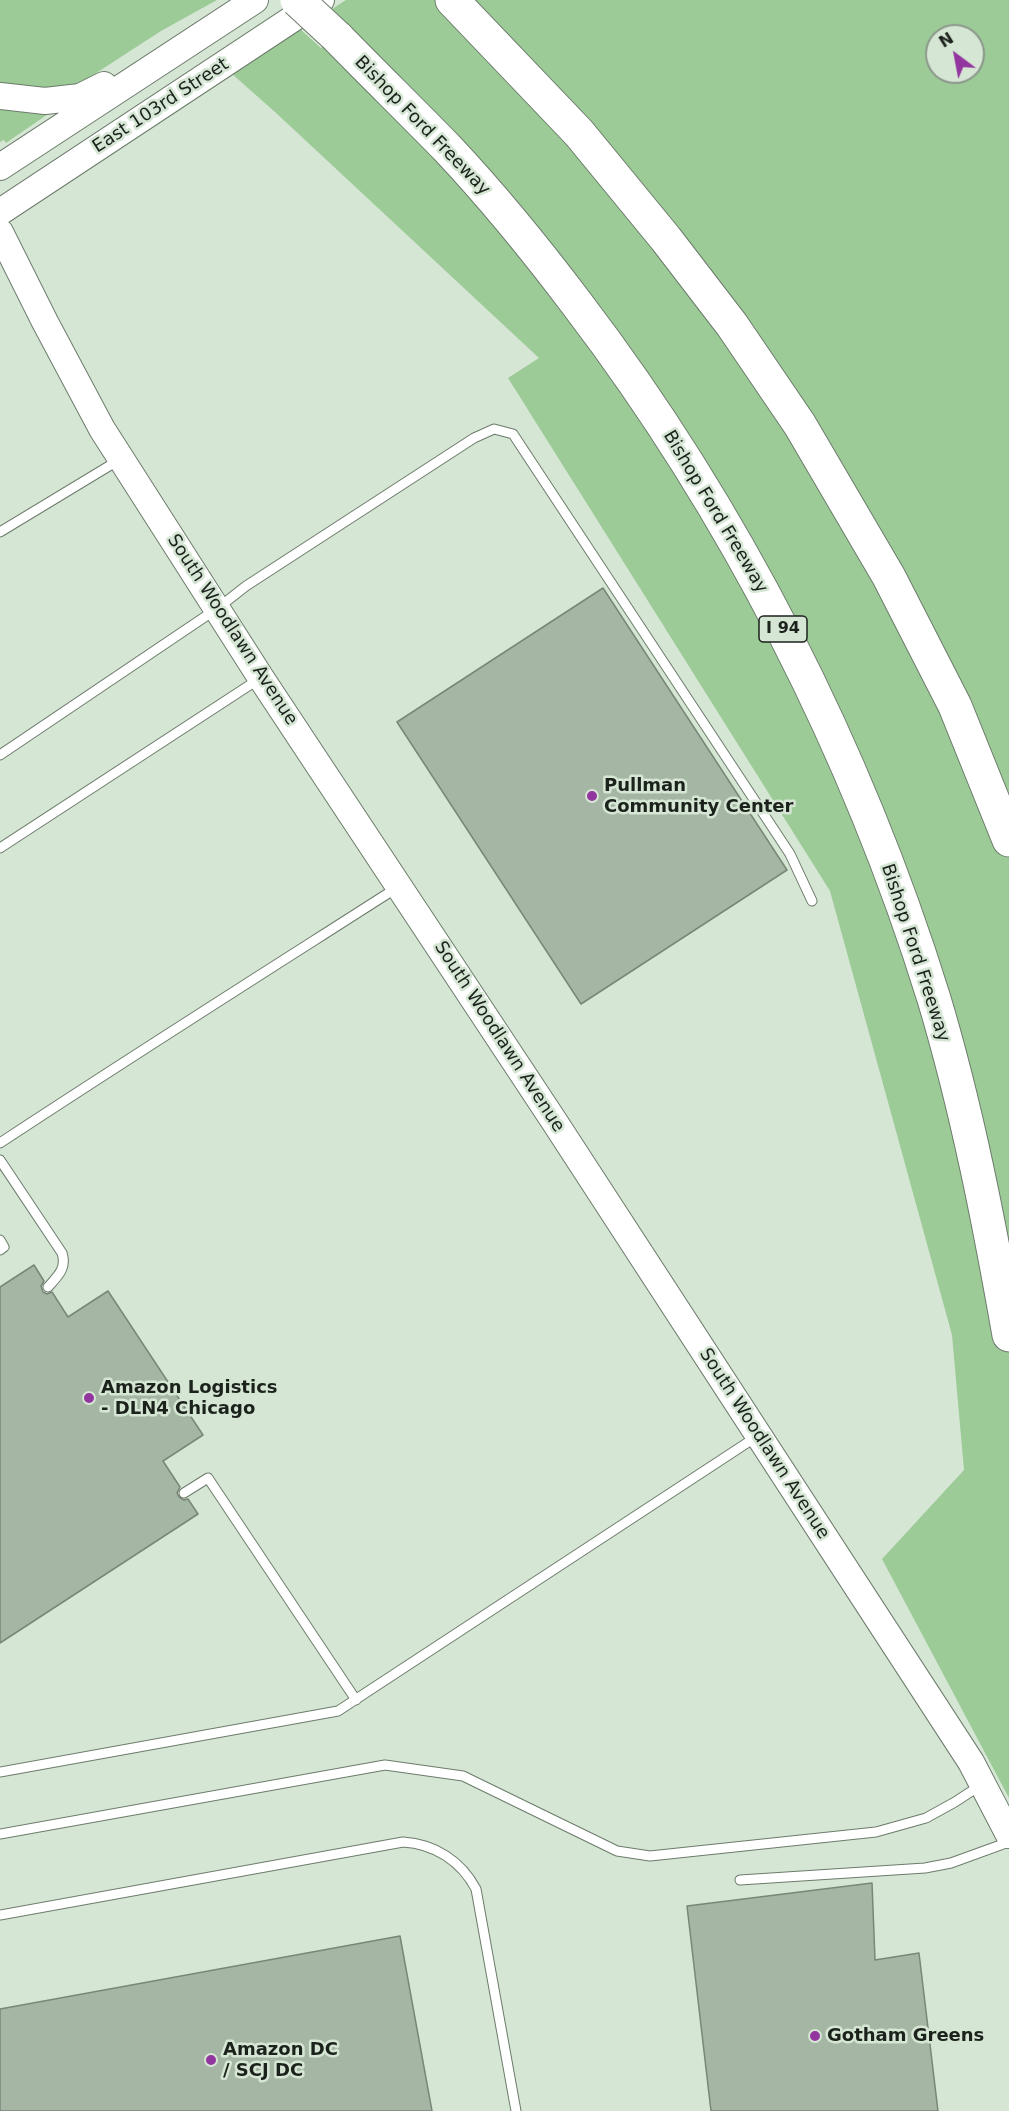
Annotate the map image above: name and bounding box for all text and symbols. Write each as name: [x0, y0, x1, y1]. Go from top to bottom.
north arrow: [925, 24, 985, 84]
text: N: [936, 28, 957, 52]
street label: Bishop Ford Freeway: [350, 52, 494, 200]
street label: East 103rd Street: [89, 54, 233, 158]
street label: Bishop Ford Freeway: [658, 427, 772, 597]
street label: South Woodlawn Avenue: [162, 531, 302, 729]
road number: I 94: [759, 616, 807, 642]
place label: Pullman Community Center: [604, 775, 793, 818]
marker: Pullman Community Center: [585, 789, 599, 803]
street label: Bishop Ford Freeway: [876, 861, 954, 1045]
street label: South Woodlawn Avenue: [429, 938, 569, 1136]
street label: South Woodlawn Avenue: [694, 1345, 834, 1543]
place label: Amazon Logistics - DLN4 Chicago: [101, 1377, 278, 1420]
marker: Amazon Logistics - DLN4 Chicago: [82, 1391, 96, 1405]
place label: Gotham Greens: [827, 2025, 984, 2047]
marker: Gotham Greens: [808, 2029, 822, 2043]
place label: Amazon DC / SCJ DC: [223, 2039, 338, 2082]
marker: Amazon DC / SCJ DC: [204, 2053, 218, 2067]

